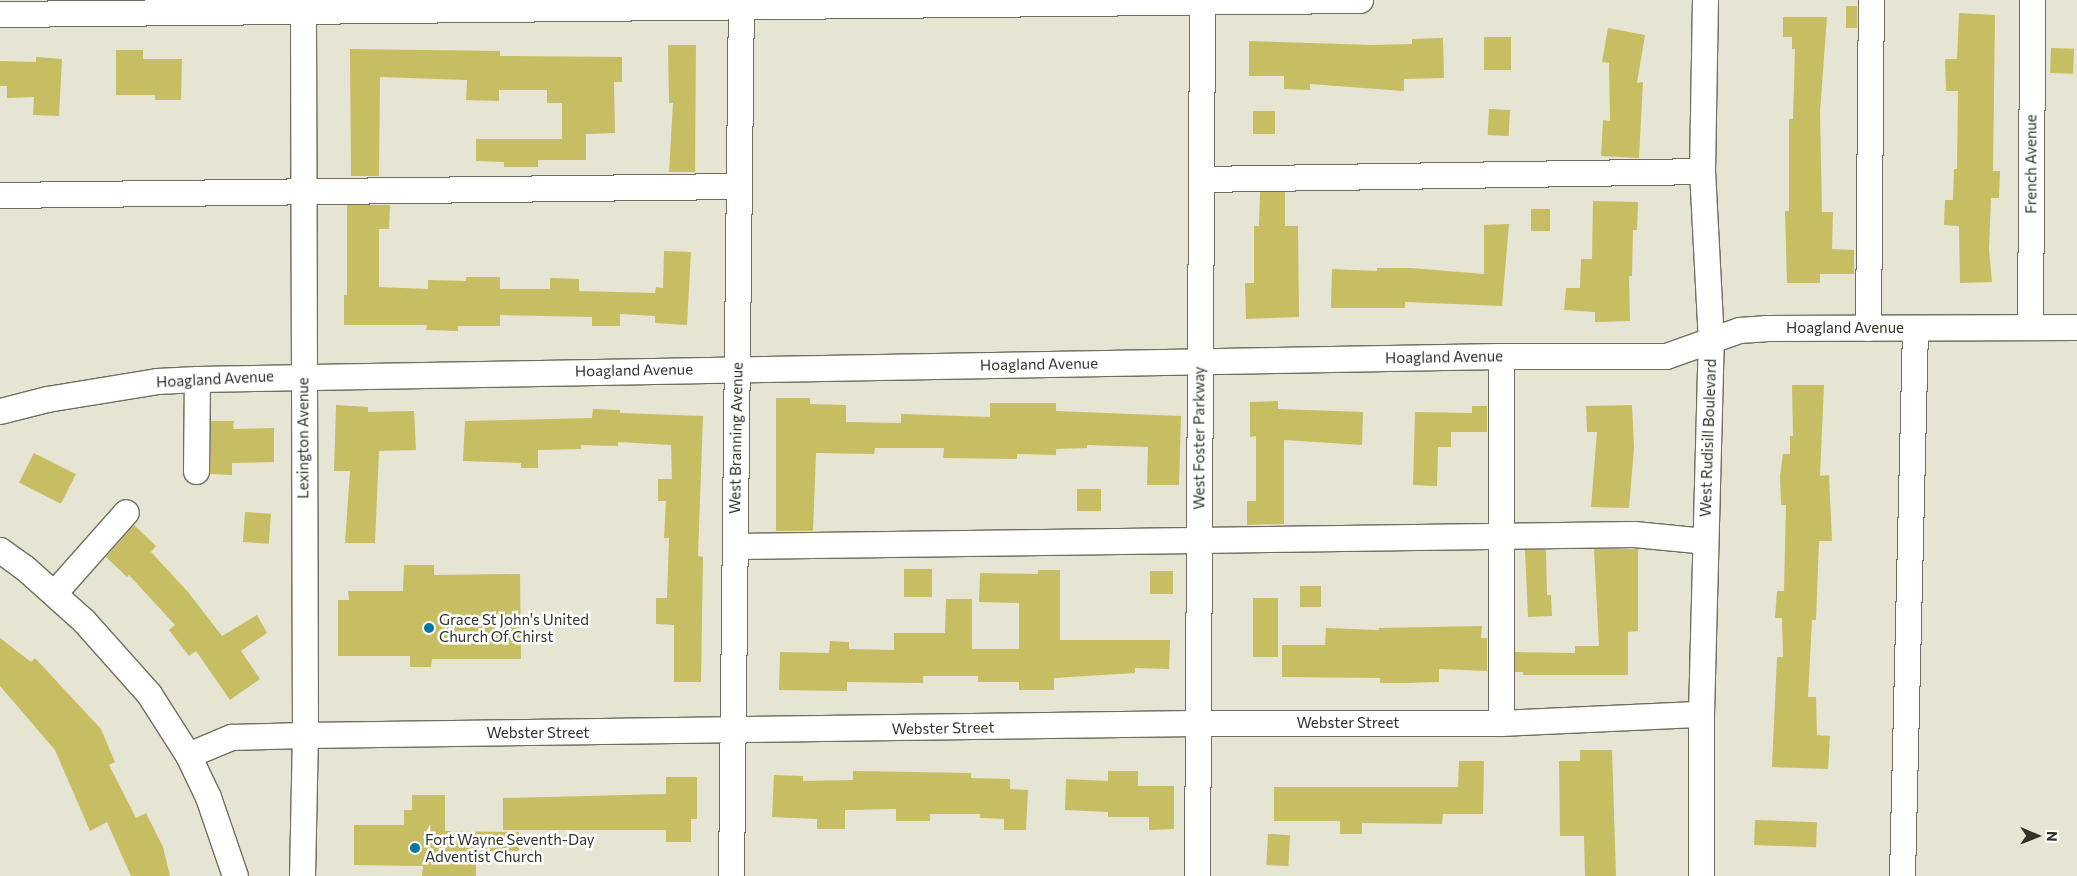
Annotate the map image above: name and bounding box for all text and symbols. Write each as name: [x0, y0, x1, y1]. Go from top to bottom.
street label: French Avenue: [2022, 114, 2040, 214]
street label: Hoagland Avenue: [1786, 319, 1904, 337]
street label: Hoagland Avenue: [1385, 347, 1503, 367]
street label: Hoagland Avenue: [980, 354, 1098, 374]
street label: West Rudisill Boulevard: [1696, 359, 1720, 517]
street label: Hoagland Avenue: [575, 360, 693, 380]
street label: West Branning Avenue: [726, 362, 746, 514]
street label: West Foster Parkway: [1190, 366, 1208, 510]
street label: Hoagland Avenue: [156, 367, 274, 391]
street label: Lexington Avenue: [294, 377, 312, 499]
place label: Grace St John's United Church Of Chirst: [439, 610, 589, 645]
marker: Grace St John's United Church Of Chirst: [423, 622, 435, 634]
street label: Webster Street: [1297, 714, 1399, 732]
street label: Webster Street: [891, 718, 995, 738]
street label: Webster Street: [487, 724, 589, 742]
north arrow: [2012, 811, 2062, 861]
place label: Fort Wayne Seventh-Day Adventist Church: [425, 830, 595, 865]
text: N: [2044, 831, 2061, 842]
marker: Fort Wayne Seventh-Day Adventist Church: [409, 842, 421, 854]

